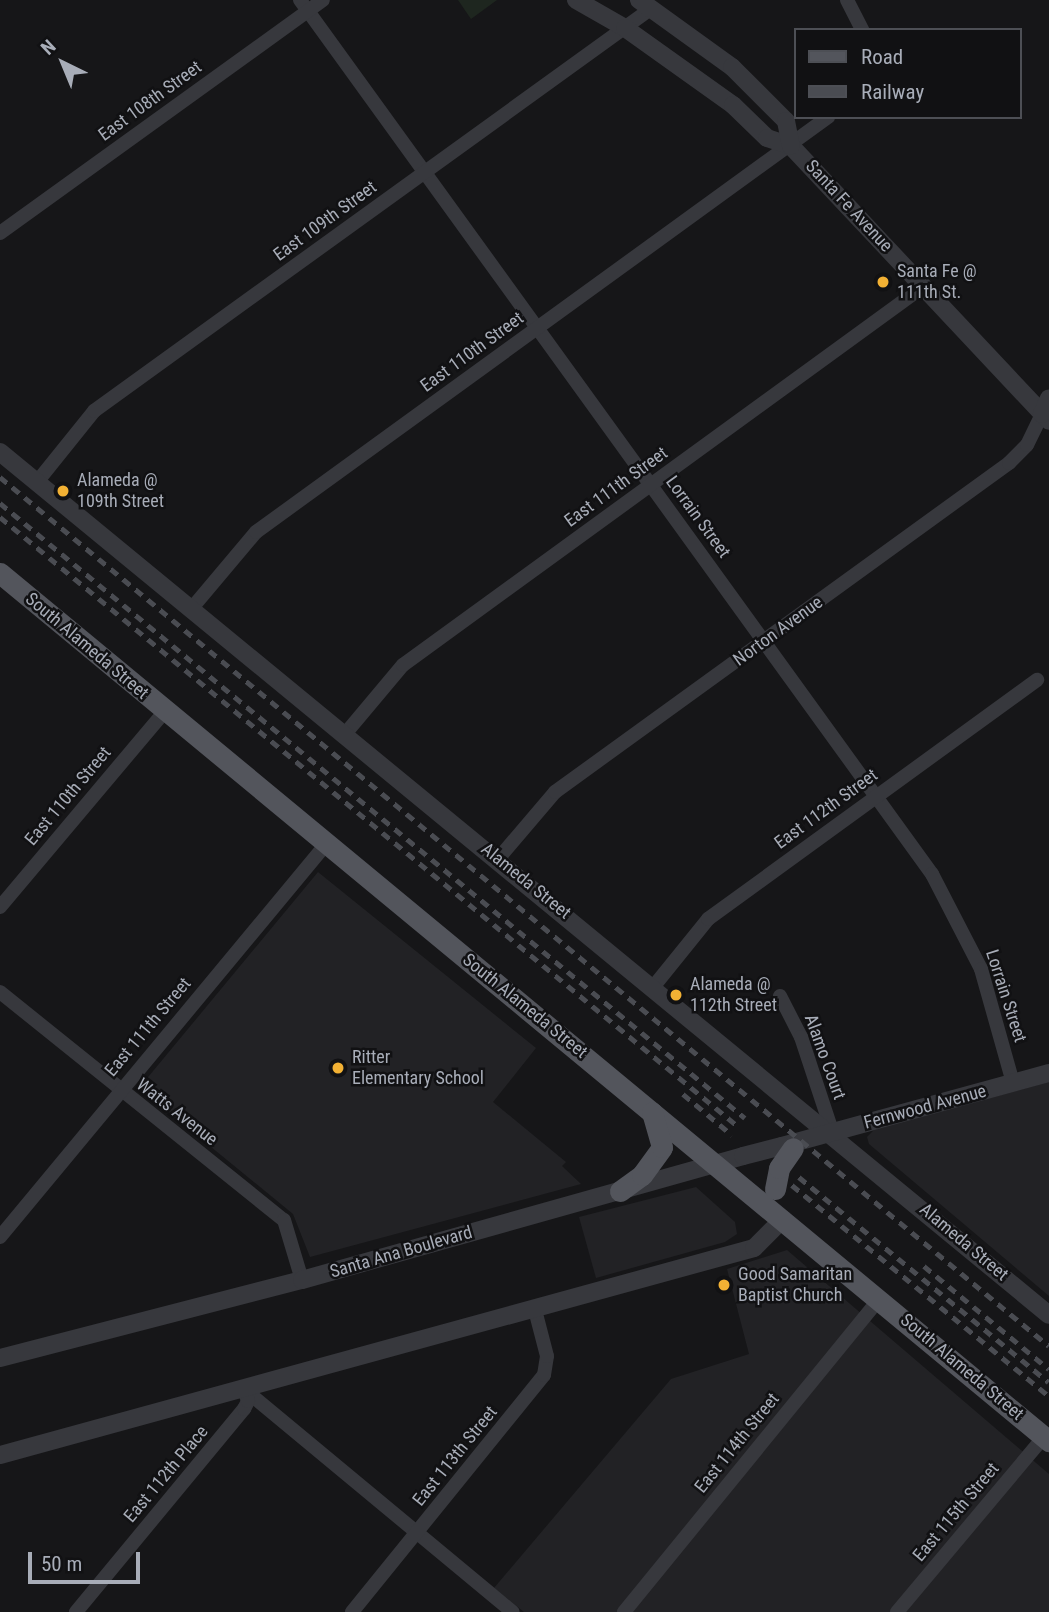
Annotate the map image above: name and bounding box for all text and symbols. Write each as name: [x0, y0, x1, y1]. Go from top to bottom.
north arrow: [28, 28, 98, 98]
legend: [794, 28, 1021, 119]
text: N: [36, 35, 60, 60]
text: Road: [861, 45, 903, 69]
street label: East 108th Street: [94, 56, 206, 146]
text: Railway: [861, 80, 924, 104]
street label: Santa Fe Avenue: [801, 156, 897, 256]
street label: East 109th Street: [269, 176, 381, 266]
place label: Santa Fe @ 111th St.: [897, 261, 977, 304]
marker: Santa Fe @ 111th St.: [875, 274, 891, 290]
street label: East 110th Street: [416, 307, 528, 397]
street label: East 111th Street: [560, 442, 672, 532]
place label: Alameda @ 109th Street: [77, 470, 164, 512]
street label: Lorrain Street: [661, 472, 735, 562]
marker: Alameda @ 109th Street: [55, 483, 71, 499]
street label: South Alameda Street: [21, 588, 153, 704]
street label: Norton Avenue: [729, 591, 827, 671]
street label: East 110th Street: [20, 742, 116, 850]
street label: East 112th Street: [770, 764, 882, 854]
street label: Alameda Street: [477, 838, 575, 924]
street label: Lorrain Street: [981, 947, 1031, 1045]
street label: South Alameda Street: [458, 949, 592, 1063]
street label: East 111th Street: [100, 973, 196, 1081]
place label: Alameda @ 112th Street: [690, 974, 777, 1016]
marker: Alameda @ 112th Street: [668, 987, 684, 1003]
street label: Alamo Court: [800, 1011, 850, 1103]
place label: Ritter Elementary School: [352, 1047, 484, 1090]
marker: Ritter Elementary School: [330, 1060, 346, 1076]
street label: Watts Avenue: [132, 1074, 222, 1150]
street label: Fernwood Avenue: [861, 1080, 989, 1134]
street label: Alameda Street: [915, 1199, 1013, 1285]
street label: Santa Ana Boulevard: [327, 1221, 475, 1283]
place label: Good Samaritan Baptist Church: [738, 1264, 852, 1306]
marker: Good Samaritan Baptist Church: [716, 1277, 732, 1293]
street label: South Alameda Street: [896, 1309, 1028, 1425]
street label: East 114th Street: [690, 1389, 784, 1497]
street label: East 113th Street: [408, 1402, 502, 1510]
street label: East 112th Place: [119, 1421, 213, 1527]
street label: East 115th Street: [908, 1458, 1004, 1566]
scale bar: [32, 1538, 144, 1582]
text: 50 m: [41, 1552, 82, 1576]

